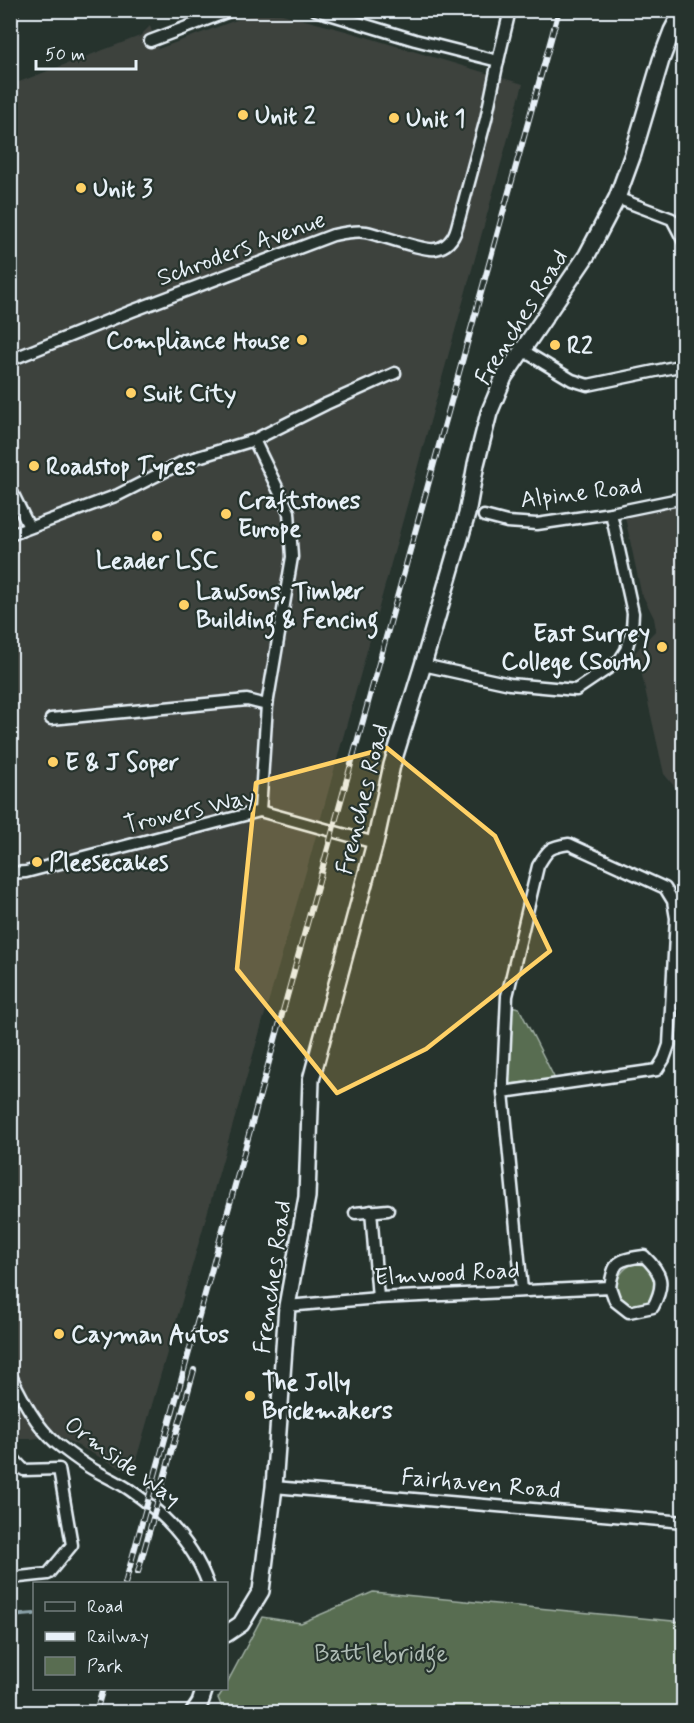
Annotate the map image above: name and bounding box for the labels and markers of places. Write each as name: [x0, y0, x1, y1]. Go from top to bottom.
place label: Unit 2: [255, 101, 316, 132]
place label: Unit 1: [406, 104, 465, 135]
marker: Unit 2: [236, 108, 250, 122]
marker: Unit 1: [387, 111, 401, 125]
place label: Unit 3: [93, 174, 153, 205]
marker: Unit 3: [74, 181, 88, 195]
place label: Compliance House: [106, 326, 290, 357]
place label: R2: [567, 331, 593, 362]
marker: Compliance House: [295, 333, 309, 347]
marker: R2: [548, 338, 562, 352]
place label: Suit City: [143, 379, 236, 410]
marker: Suit City: [124, 386, 138, 400]
place label: Roadstop Tyres: [46, 452, 196, 483]
marker: Roadstop Tyres: [27, 459, 41, 473]
place label: Craftstones Europe: [238, 486, 361, 545]
marker: Craftstones Europe: [219, 507, 233, 521]
marker: Leader LSC: [150, 529, 164, 543]
place label: Leader LSC: [96, 546, 218, 577]
place label: Lawsons, Timber Building & Fencing: [196, 577, 378, 639]
marker: Lawsons, Timber Building & Fencing: [177, 598, 191, 612]
place label: East Surrey College (South): [501, 619, 650, 679]
marker: East Surrey College (South): [655, 640, 669, 654]
place label: E & J Soper: [65, 748, 179, 779]
marker: E & J Soper: [46, 755, 60, 769]
place label: Pleesecakes: [49, 848, 169, 879]
marker: Pleesecakes: [30, 855, 44, 869]
place label: Cayman Autos: [71, 1320, 229, 1351]
marker: Cayman Autos: [52, 1327, 66, 1341]
place label: The Jolly Brickmakers: [262, 1368, 393, 1427]
marker: The Jolly Brickmakers: [243, 1389, 257, 1403]

